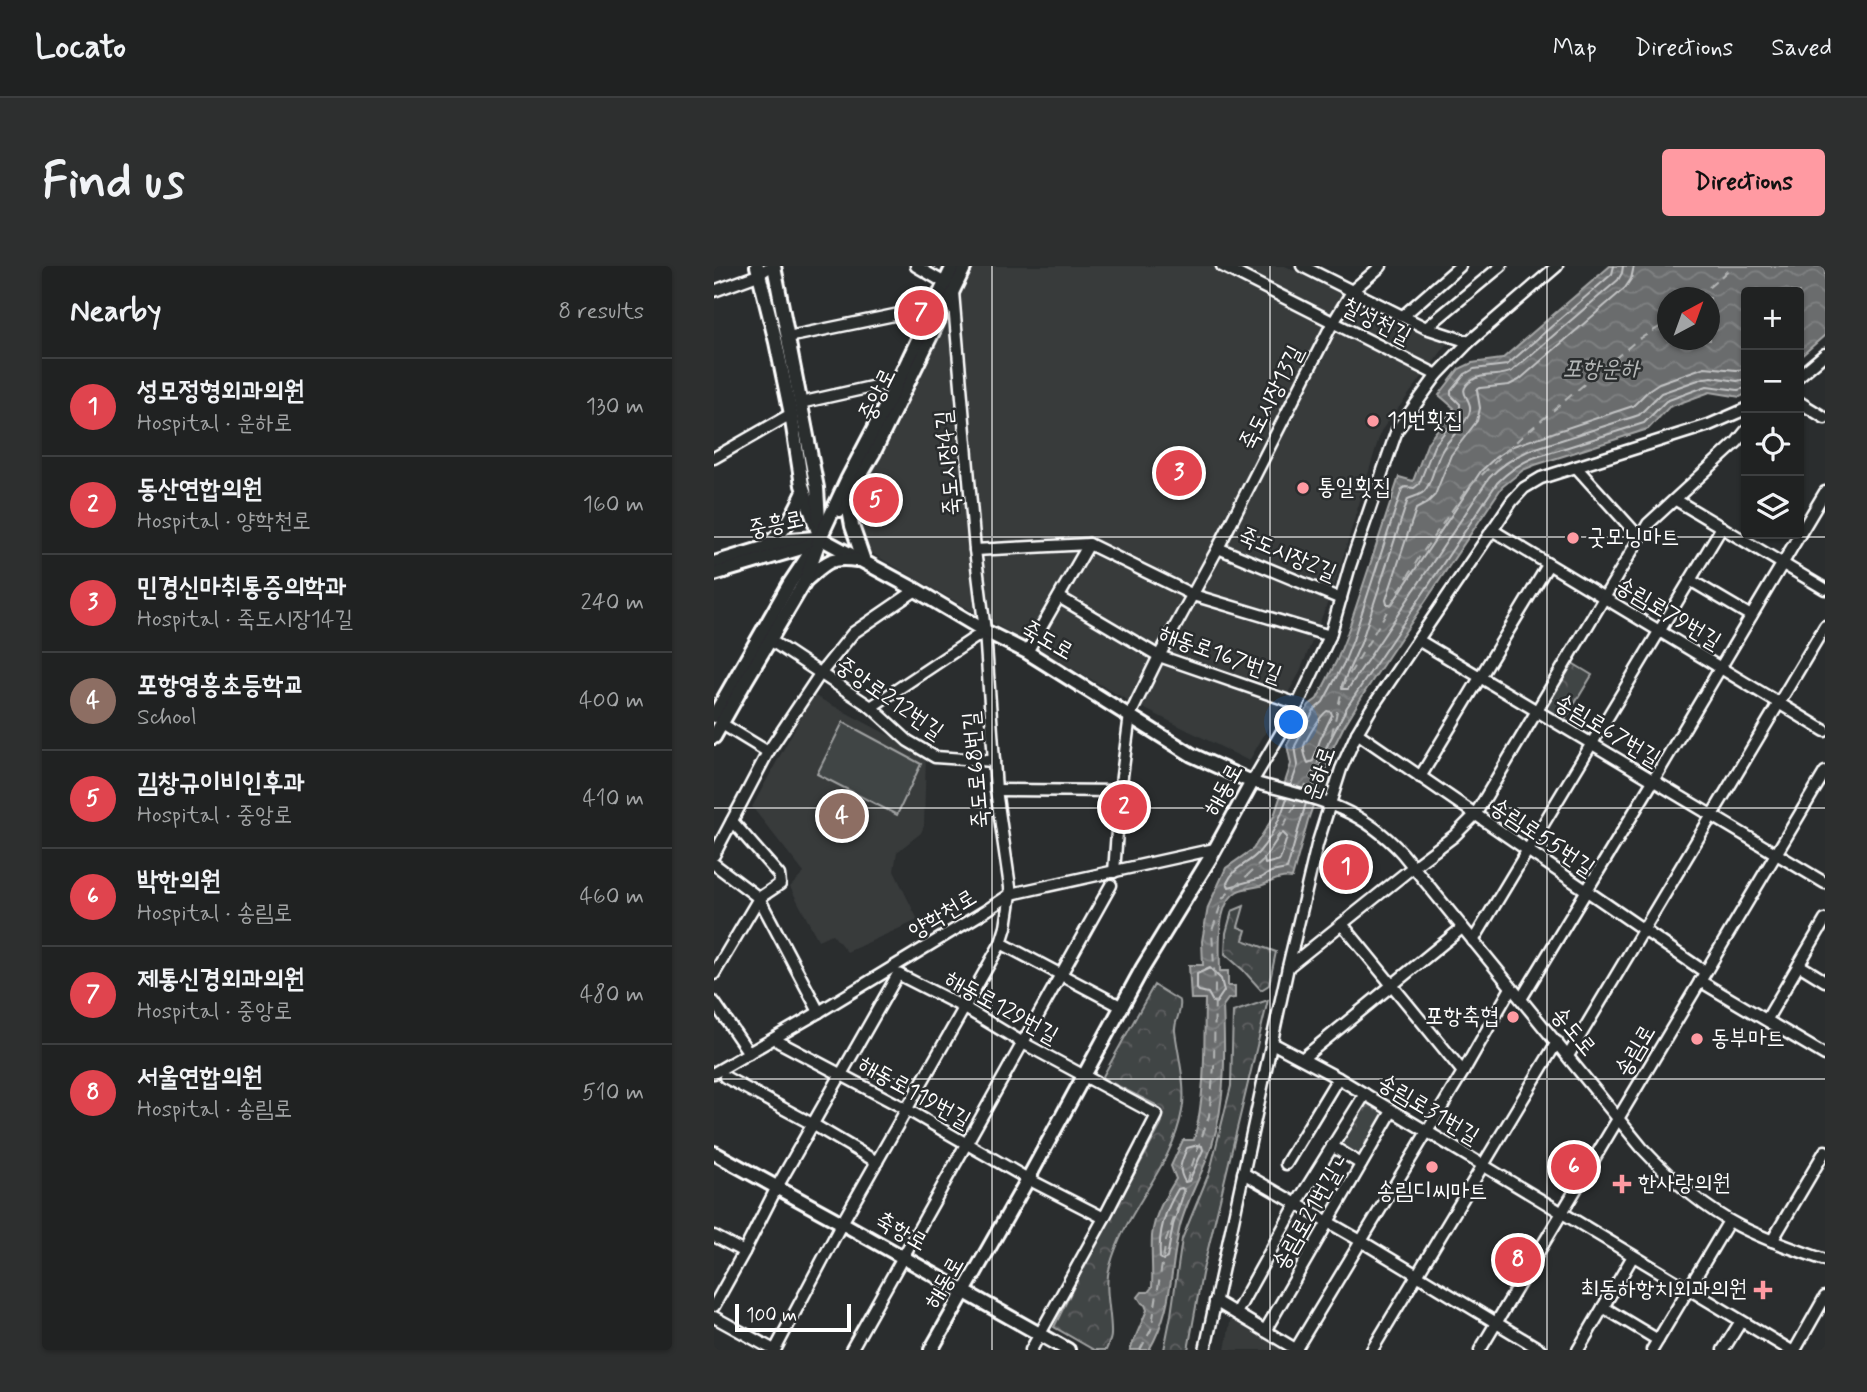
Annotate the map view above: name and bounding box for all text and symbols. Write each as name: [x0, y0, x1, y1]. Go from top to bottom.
text: Locato: [35, 26, 126, 70]
text: Map: [1553, 33, 1597, 64]
text: Directions: [1635, 33, 1733, 64]
text: Saved: [1771, 33, 1832, 64]
button: Directions: [1662, 149, 1825, 216]
text: Find us: [42, 150, 185, 215]
pin: 7: [898, 287, 944, 339]
north arrow: [1657, 287, 1720, 350]
map controls: [1741, 287, 1804, 539]
button: +: [1741, 287, 1804, 350]
text: Nearby: [70, 292, 161, 331]
street label: 칠성천길: [1336, 292, 1416, 352]
text: 8 results: [558, 297, 644, 327]
street label: 죽도시장13길: [1233, 341, 1311, 455]
button: −: [1741, 350, 1804, 413]
water label: 포항운하: [1562, 354, 1641, 385]
street label: 중앙로: [852, 363, 904, 427]
text: 성모정형외과의원: [137, 375, 304, 409]
text: 1: [88, 392, 98, 422]
text: 130 m: [586, 392, 644, 422]
place label: 11번횟집: [1387, 406, 1463, 436]
text: Hospital · 운하로: [137, 409, 292, 439]
street label: 죽도시장4길: [929, 409, 969, 517]
marker: 11번횟집: [1365, 413, 1381, 429]
button: locate: [1741, 413, 1804, 476]
pin: 3: [1156, 447, 1202, 499]
text: 동산연합의원: [137, 473, 263, 507]
place label: 통일횟집: [1317, 473, 1391, 503]
pin: 5: [853, 474, 899, 526]
button: layers: [1741, 476, 1804, 539]
marker: 통일횟집: [1295, 480, 1311, 496]
text: 2: [87, 490, 99, 520]
text: 160 m: [583, 490, 644, 520]
street label: 중흥로: [746, 505, 806, 545]
text: Hospital · 양학천로: [137, 507, 311, 537]
street label: 죽도시장2길: [1233, 521, 1341, 589]
place label: 굿모닝마트: [1587, 523, 1680, 553]
marker: 굿모닝마트: [1565, 530, 1581, 546]
text: 민경신마취통증의학과: [137, 571, 346, 605]
street label: 송림로79번길: [1610, 571, 1726, 657]
text: 3: [88, 588, 98, 618]
text: 240 m: [580, 588, 644, 618]
text: Hospital · 죽도시장14길: [137, 605, 353, 635]
street label: 죽도로: [1015, 614, 1079, 668]
street label: 해동로167번길: [1154, 619, 1286, 691]
street label: 중앙로212번길: [829, 651, 949, 747]
text: 포항영흥초등학교: [137, 669, 304, 703]
text: 4: [86, 686, 100, 716]
text: 400 m: [579, 686, 644, 716]
street label: 송림로67번길: [1549, 688, 1665, 774]
text: School: [137, 703, 197, 733]
your location: [1274, 705, 1308, 739]
street label: 죽도로68번길: [957, 710, 997, 830]
street label: 운하로: [1296, 743, 1344, 805]
street label: 해동로: [1197, 758, 1251, 822]
text: 김창규이비인후과: [137, 767, 304, 801]
pin: 2: [1101, 781, 1147, 833]
text: 5: [86, 784, 100, 814]
text: 410 m: [582, 784, 644, 814]
pin: 4: [819, 790, 865, 842]
street label: 송림로55번길: [1484, 792, 1600, 884]
text: Hospital · 중앙로: [137, 801, 292, 831]
pin: 1: [1323, 841, 1369, 893]
text: 박한의원: [137, 865, 221, 899]
text: 6: [87, 882, 99, 912]
text: 460 m: [580, 882, 644, 912]
street label: 양학천로: [904, 883, 982, 947]
text: Hospital · 송림로: [137, 899, 292, 929]
text: 제통신경외과의원: [137, 963, 304, 997]
street label: 해동로129번길: [939, 964, 1063, 1052]
text: 7: [86, 980, 100, 1010]
text: 480 m: [580, 980, 644, 1010]
text: Hospital · 중앙로: [137, 997, 292, 1027]
street label: 송도로: [1544, 1001, 1602, 1063]
place label: 포항축협: [1425, 1002, 1499, 1032]
marker: 포항축협: [1505, 1009, 1521, 1025]
street label: 송림로: [1609, 1019, 1663, 1083]
place label: 동부마트: [1711, 1024, 1785, 1054]
marker: 동부마트: [1689, 1031, 1705, 1047]
street label: 해동로119번길: [852, 1050, 976, 1136]
text: 서울연합의원: [137, 1061, 263, 1095]
street label: 송림로31번길: [1372, 1068, 1484, 1152]
text: 8: [87, 1078, 99, 1108]
text: 510 m: [582, 1078, 644, 1108]
text: Hospital · 송림로: [137, 1095, 292, 1125]
pin: 6: [1551, 1141, 1597, 1193]
street label: 송림로21번길ㄴ: [1266, 1146, 1358, 1276]
marker: 송림디씨마트: [1424, 1159, 1440, 1175]
place label: 한사랑의원: [1638, 1169, 1731, 1199]
marker: 한사랑의원: [1612, 1174, 1632, 1194]
place label: 송림디씨마트: [1376, 1177, 1488, 1207]
street label: 축항로: [869, 1205, 933, 1259]
pin: 8: [1495, 1234, 1541, 1286]
street label: 해동로: [918, 1251, 972, 1315]
place label: 최동하항치외과의원: [1580, 1275, 1747, 1305]
marker: 최동하항치외과의원: [1753, 1280, 1773, 1300]
scale bar: [735, 1301, 850, 1333]
text: 100 m: [746, 1303, 797, 1328]

